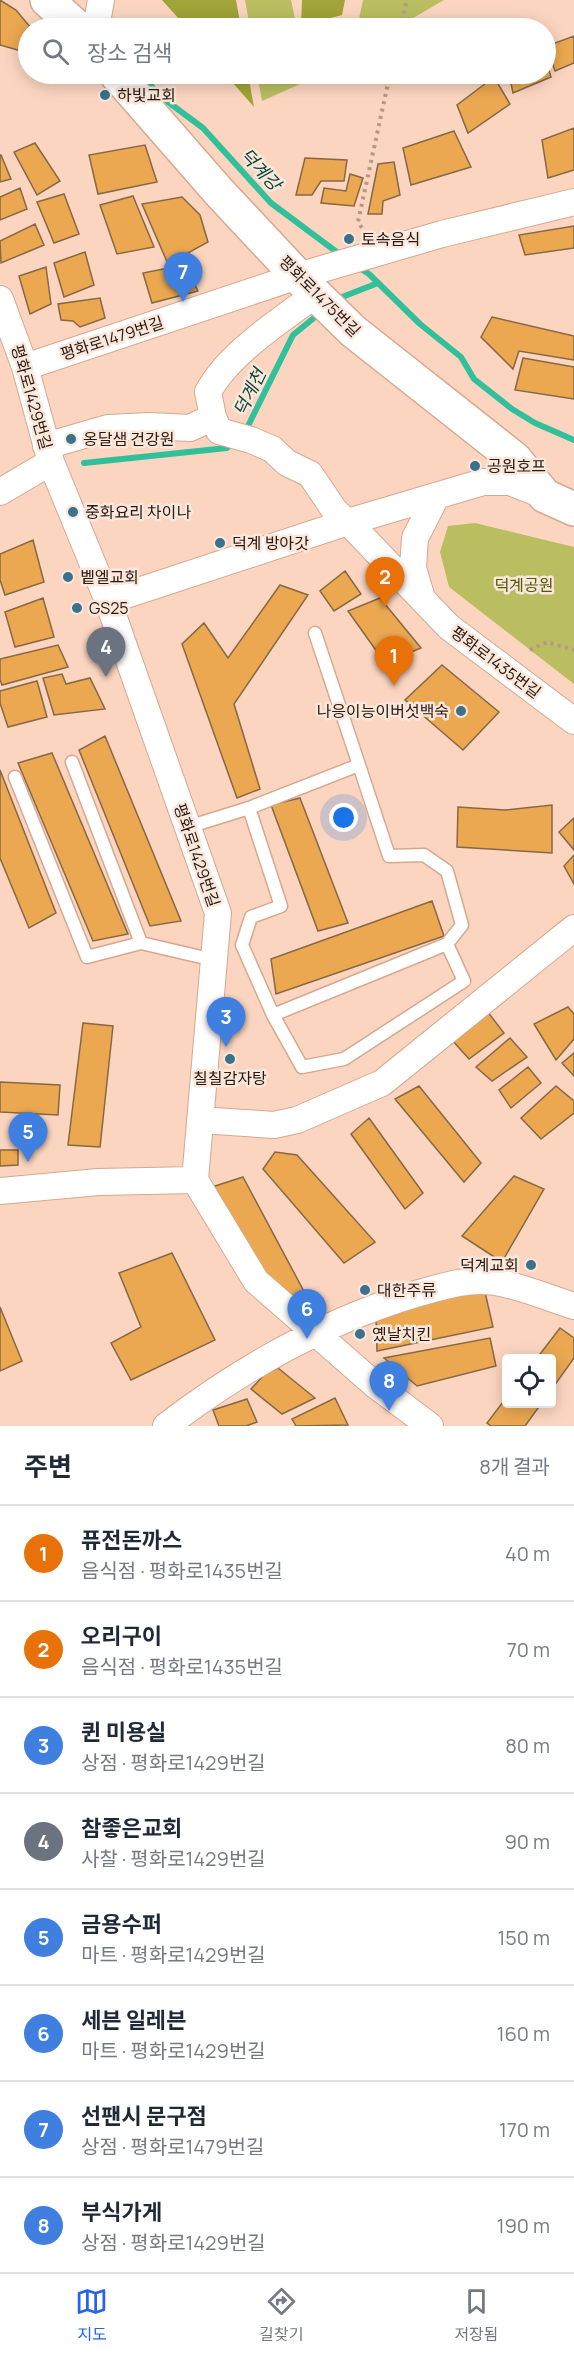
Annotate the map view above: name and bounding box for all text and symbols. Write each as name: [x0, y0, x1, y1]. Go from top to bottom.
search box: [18, 18, 556, 84]
icon: search: [39, 35, 72, 68]
text: 장소 검색: [87, 38, 172, 68]
place label: 하빛교회: [117, 84, 176, 106]
marker: 하빛교회: [98, 88, 112, 102]
water label: 덕계강: [235, 143, 288, 197]
place label: 토속음식: [361, 228, 420, 250]
marker: 토속음식: [342, 232, 356, 246]
street label: 평화로1475번길: [275, 251, 365, 341]
pin: 7: [164, 252, 202, 302]
street label: 평화로1479번길: [58, 311, 166, 365]
street label: 평화로1429번길: [6, 342, 58, 452]
water label: 덕계천: [227, 362, 272, 420]
place label: 옹달샘 건강원: [83, 428, 175, 450]
marker: 옹달샘 건강원: [64, 432, 78, 446]
place label: 공원호프: [487, 455, 546, 477]
marker: 공원호프: [468, 459, 482, 473]
place label: 중화요리 차이나: [85, 501, 192, 523]
marker: 중화요리 차이나: [66, 505, 80, 519]
place label: 덕계 방아갓: [232, 532, 309, 554]
marker: 덕계 방아갓: [213, 536, 227, 550]
pin: 2: [366, 558, 404, 607]
place label: 벹엘교회: [80, 566, 139, 588]
marker: 벹엘교회: [61, 570, 75, 584]
park label: 덕계공원: [495, 574, 553, 596]
place label: GS25: [89, 597, 129, 619]
marker: GS25: [70, 601, 84, 615]
street label: 평화로1435번길: [447, 621, 545, 703]
pin: 4: [86, 628, 126, 677]
pin: 1: [374, 636, 414, 686]
place label: 나응이능이버섯백숙: [317, 700, 449, 722]
marker: 나응이능이버섯백숙: [454, 704, 468, 718]
street label: 평화로1429번길: [169, 800, 225, 910]
your location: [329, 803, 358, 832]
pin: 3: [206, 998, 246, 1047]
marker: 칠칠감자탕: [223, 1052, 237, 1066]
place label: 칠칠감자탕: [193, 1067, 267, 1089]
pin: 5: [9, 1112, 48, 1162]
place label: 덕계교회: [460, 1254, 519, 1276]
marker: 덕계교회: [524, 1258, 538, 1272]
place label: 대한주류: [377, 1279, 436, 1301]
marker: 대한주류: [358, 1283, 372, 1297]
pin: 6: [288, 1290, 326, 1339]
place label: 옜날치킨: [372, 1323, 431, 1345]
marker: 옜날치킨: [353, 1327, 367, 1341]
map controls: [502, 1354, 556, 1408]
button: locate: [502, 1354, 556, 1408]
pin: 8: [370, 1362, 408, 1411]
text: 주변: [24, 1448, 72, 1484]
text: 8개 결과: [479, 1453, 550, 1480]
text: 퓨전돈까스: [81, 1525, 182, 1555]
text: 1: [39, 1540, 48, 1567]
text: 40 m: [505, 1540, 550, 1567]
text: 음식점 · 평화로1435번길: [81, 1557, 283, 1584]
text: 오리구이: [81, 1621, 162, 1651]
text: 2: [38, 1636, 49, 1663]
text: 70 m: [507, 1636, 550, 1663]
text: 음식점 · 평화로1435번길: [81, 1653, 283, 1680]
text: 퀸 미용실: [81, 1717, 166, 1747]
text: 3: [38, 1732, 49, 1759]
text: 80 m: [505, 1732, 550, 1759]
text: 상점 · 평화로1429번길: [81, 1749, 266, 1776]
text: 참좋은교회: [81, 1813, 182, 1843]
text: 4: [37, 1828, 50, 1855]
text: 90 m: [504, 1828, 550, 1855]
text: 사찰 · 평화로1429번길: [81, 1845, 266, 1872]
text: 금용수퍼: [81, 1909, 162, 1939]
text: 5: [38, 1924, 49, 1951]
text: 150 m: [497, 1924, 550, 1951]
text: 마트 · 평화로1429번길: [81, 1941, 266, 1968]
text: 세븐 일레븐: [81, 2005, 187, 2035]
text: 6: [37, 2020, 50, 2047]
text: 160 m: [497, 2020, 550, 2047]
text: 마트 · 평화로1429번길: [81, 2037, 266, 2064]
text: 선팬시 문구점: [81, 2101, 207, 2131]
text: 7: [38, 2116, 49, 2143]
text: 170 m: [499, 2116, 550, 2143]
text: 상점 · 평화로1479번길: [81, 2133, 264, 2160]
text: 부식가게: [81, 2197, 162, 2227]
text: 8: [37, 2212, 50, 2239]
text: 190 m: [497, 2212, 550, 2239]
text: 상점 · 평화로1429번길: [81, 2229, 266, 2256]
tab: 지도: [75, 2285, 108, 2345]
tab: 길찾기: [259, 2285, 303, 2345]
tab: 저장됨: [454, 2285, 499, 2345]

